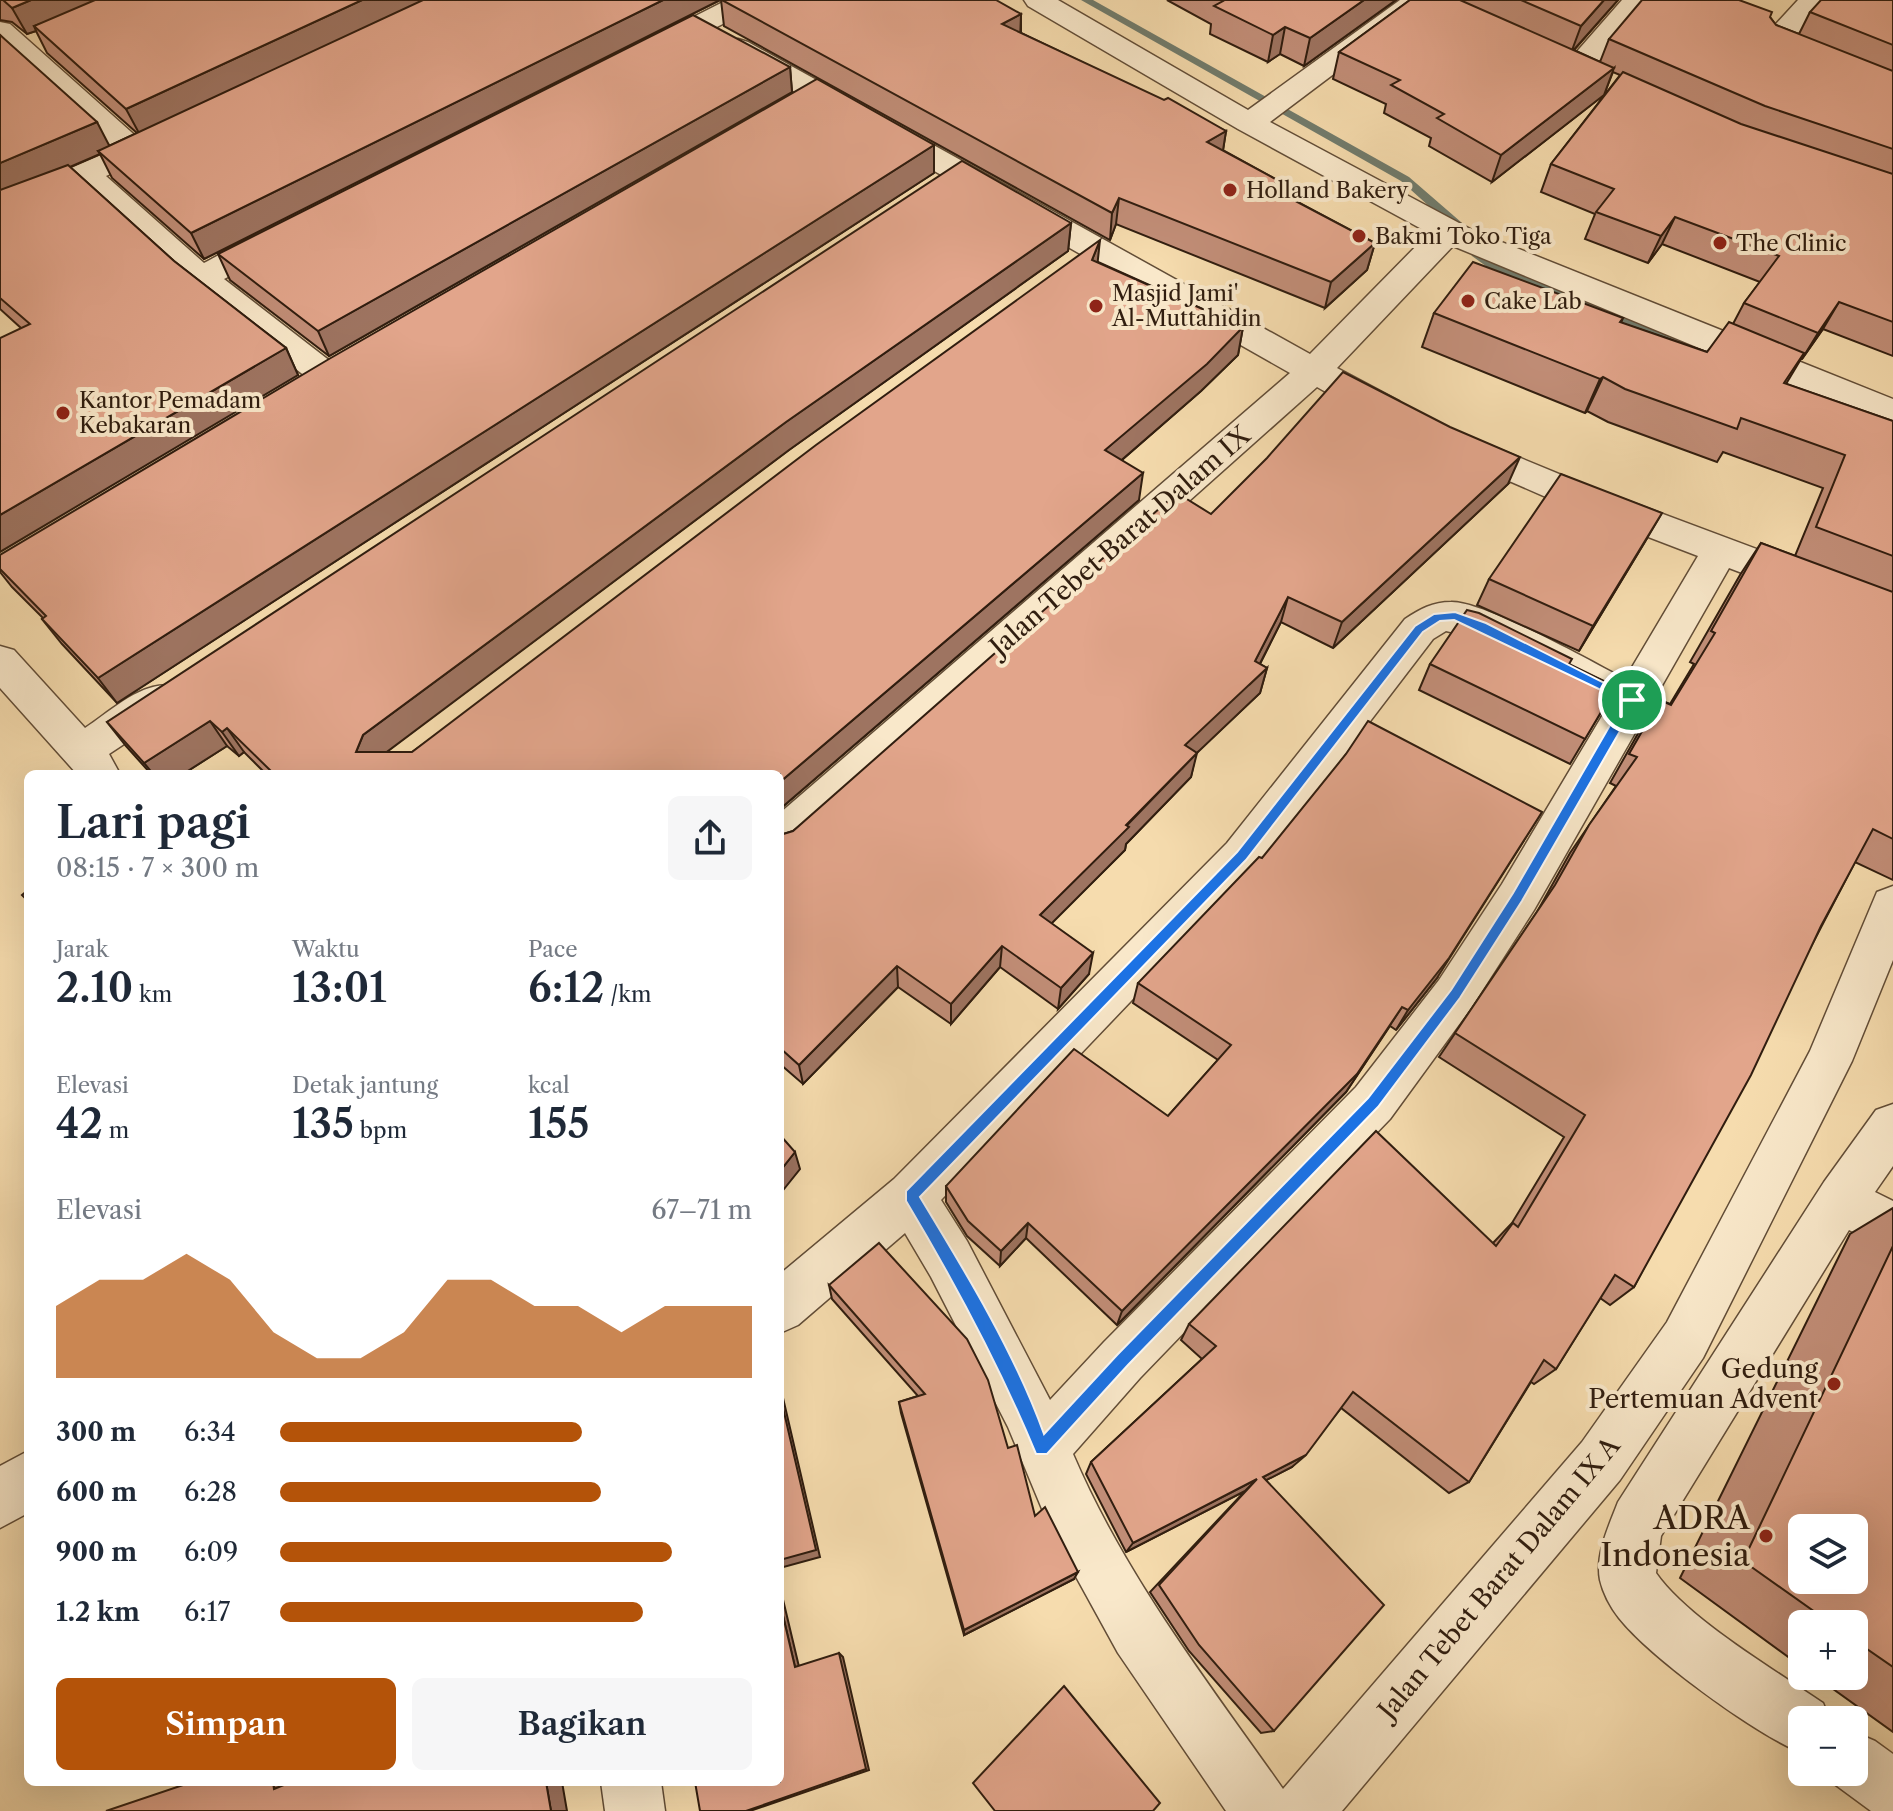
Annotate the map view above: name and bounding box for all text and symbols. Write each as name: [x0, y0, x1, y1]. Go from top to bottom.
place label: Holland Bakery: [1246, 177, 1409, 204]
marker: Holland Bakery: [1221, 181, 1239, 199]
place label: Bakmi Toko Tiga: [1375, 223, 1552, 250]
marker: Bakmi Toko Tiga: [1350, 227, 1368, 245]
place label: The Clinic: [1736, 230, 1847, 257]
marker: The Clinic: [1711, 234, 1729, 252]
place label: Masjid Jami' Al-Muttahidin: [1111, 280, 1262, 332]
place label: Cake Lab: [1484, 288, 1582, 315]
marker: Cake Lab: [1459, 292, 1477, 310]
marker: Masjid Jami' Al-Muttahidin: [1087, 297, 1105, 315]
place label: Kantor Pemadam Kebakaran: [79, 387, 262, 439]
marker: Kantor Pemadam Kebakaran: [54, 404, 72, 422]
street label: Jalan Tebet Barat Dalam IX: [980, 419, 1257, 665]
pin: [1598, 666, 1666, 734]
icon: arrive: [1610, 678, 1654, 722]
text: Lari pagi: [56, 795, 250, 849]
button: share: [668, 796, 752, 880]
text: 08:15 · 7 × 300 m: [56, 852, 259, 884]
text: Jarak: [56, 936, 109, 963]
text: Waktu: [292, 936, 360, 963]
text: Pace: [528, 936, 578, 963]
text: 2.10: [56, 963, 133, 1012]
text: 13:01: [292, 963, 387, 1012]
text: 6:12: [528, 963, 604, 1012]
text: km: [133, 981, 172, 1008]
text: /km: [604, 981, 651, 1008]
text: Elevasi: [56, 1072, 129, 1099]
text: Detak jantung: [292, 1072, 438, 1099]
text: kcal: [528, 1072, 570, 1099]
text: 42: [56, 1099, 103, 1148]
text: 135: [292, 1099, 354, 1148]
text: 155: [528, 1099, 590, 1148]
text: m: [103, 1117, 129, 1144]
text: bpm: [354, 1117, 407, 1144]
text: Elevasi: [56, 1194, 142, 1226]
text: 67–71 m: [651, 1194, 752, 1226]
place label: Gedung Pertemuan Advent: [1588, 1353, 1819, 1415]
marker: Gedung Pertemuan Advent: [1825, 1375, 1843, 1393]
text: 300 m: [56, 1416, 136, 1448]
text: 6:34: [184, 1416, 236, 1448]
street label: Jalan Tebet Barat Dalam IX A: [1369, 1430, 1627, 1729]
text: 600 m: [56, 1476, 137, 1508]
text: 6:28: [184, 1476, 237, 1508]
place label: ADRA Indonesia: [1600, 1498, 1751, 1574]
map controls: [1788, 1514, 1868, 1786]
button: layers: [1788, 1514, 1868, 1594]
marker: ADRA Indonesia: [1757, 1527, 1775, 1545]
text: 900 m: [56, 1536, 137, 1568]
text: 6:09: [184, 1536, 238, 1568]
text: 1.2 km: [56, 1596, 140, 1628]
text: 6:17: [184, 1596, 230, 1628]
button: +: [1788, 1610, 1868, 1690]
button: Simpan: [56, 1678, 396, 1770]
button: Bagikan: [412, 1678, 752, 1770]
button: −: [1788, 1706, 1868, 1786]

